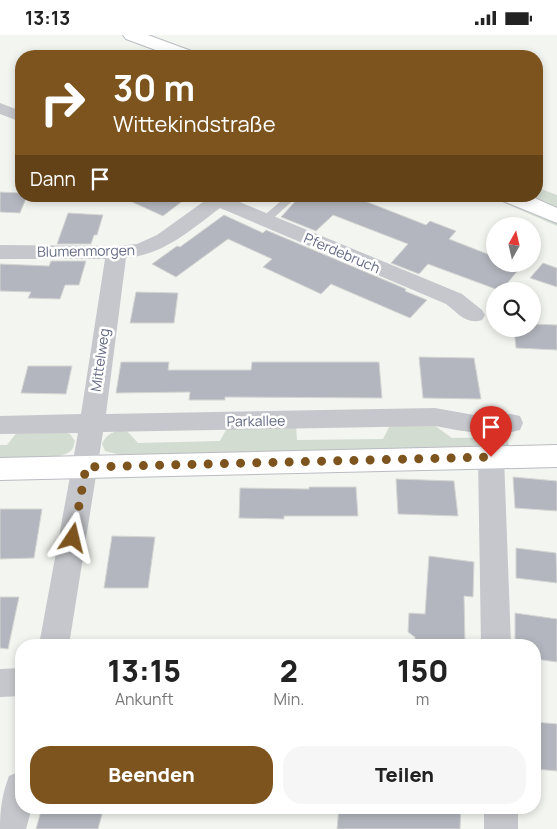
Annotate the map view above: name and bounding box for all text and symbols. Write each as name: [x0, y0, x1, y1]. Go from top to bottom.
text: 13:13: [25, 5, 70, 31]
text: 30 m: [113, 64, 195, 112]
icon: right: [30, 70, 95, 135]
text: Wittekindstraße: [113, 109, 276, 139]
icon: arrive: [86, 165, 114, 193]
text: Dann: [30, 166, 76, 192]
north arrow: [486, 217, 541, 273]
map controls: [486, 217, 541, 337]
street label: Pferdebruch: [301, 228, 383, 277]
street label: Blumenmorgen: [37, 240, 135, 261]
button: search: [486, 282, 541, 337]
street label: Mittelweg: [86, 327, 113, 393]
pin: [470, 406, 512, 457]
street label: Parkallee: [227, 410, 285, 431]
icon: arrive: [477, 413, 505, 441]
position arrow: [46, 511, 98, 563]
text: 13:15: [108, 650, 181, 691]
text: 2: [280, 650, 298, 691]
text: 150: [397, 650, 448, 691]
text: Ankunft: [115, 688, 174, 710]
text: Min.: [274, 688, 304, 710]
text: m: [416, 688, 429, 710]
button: Beenden: [30, 746, 273, 804]
button: Teilen: [283, 746, 526, 804]

